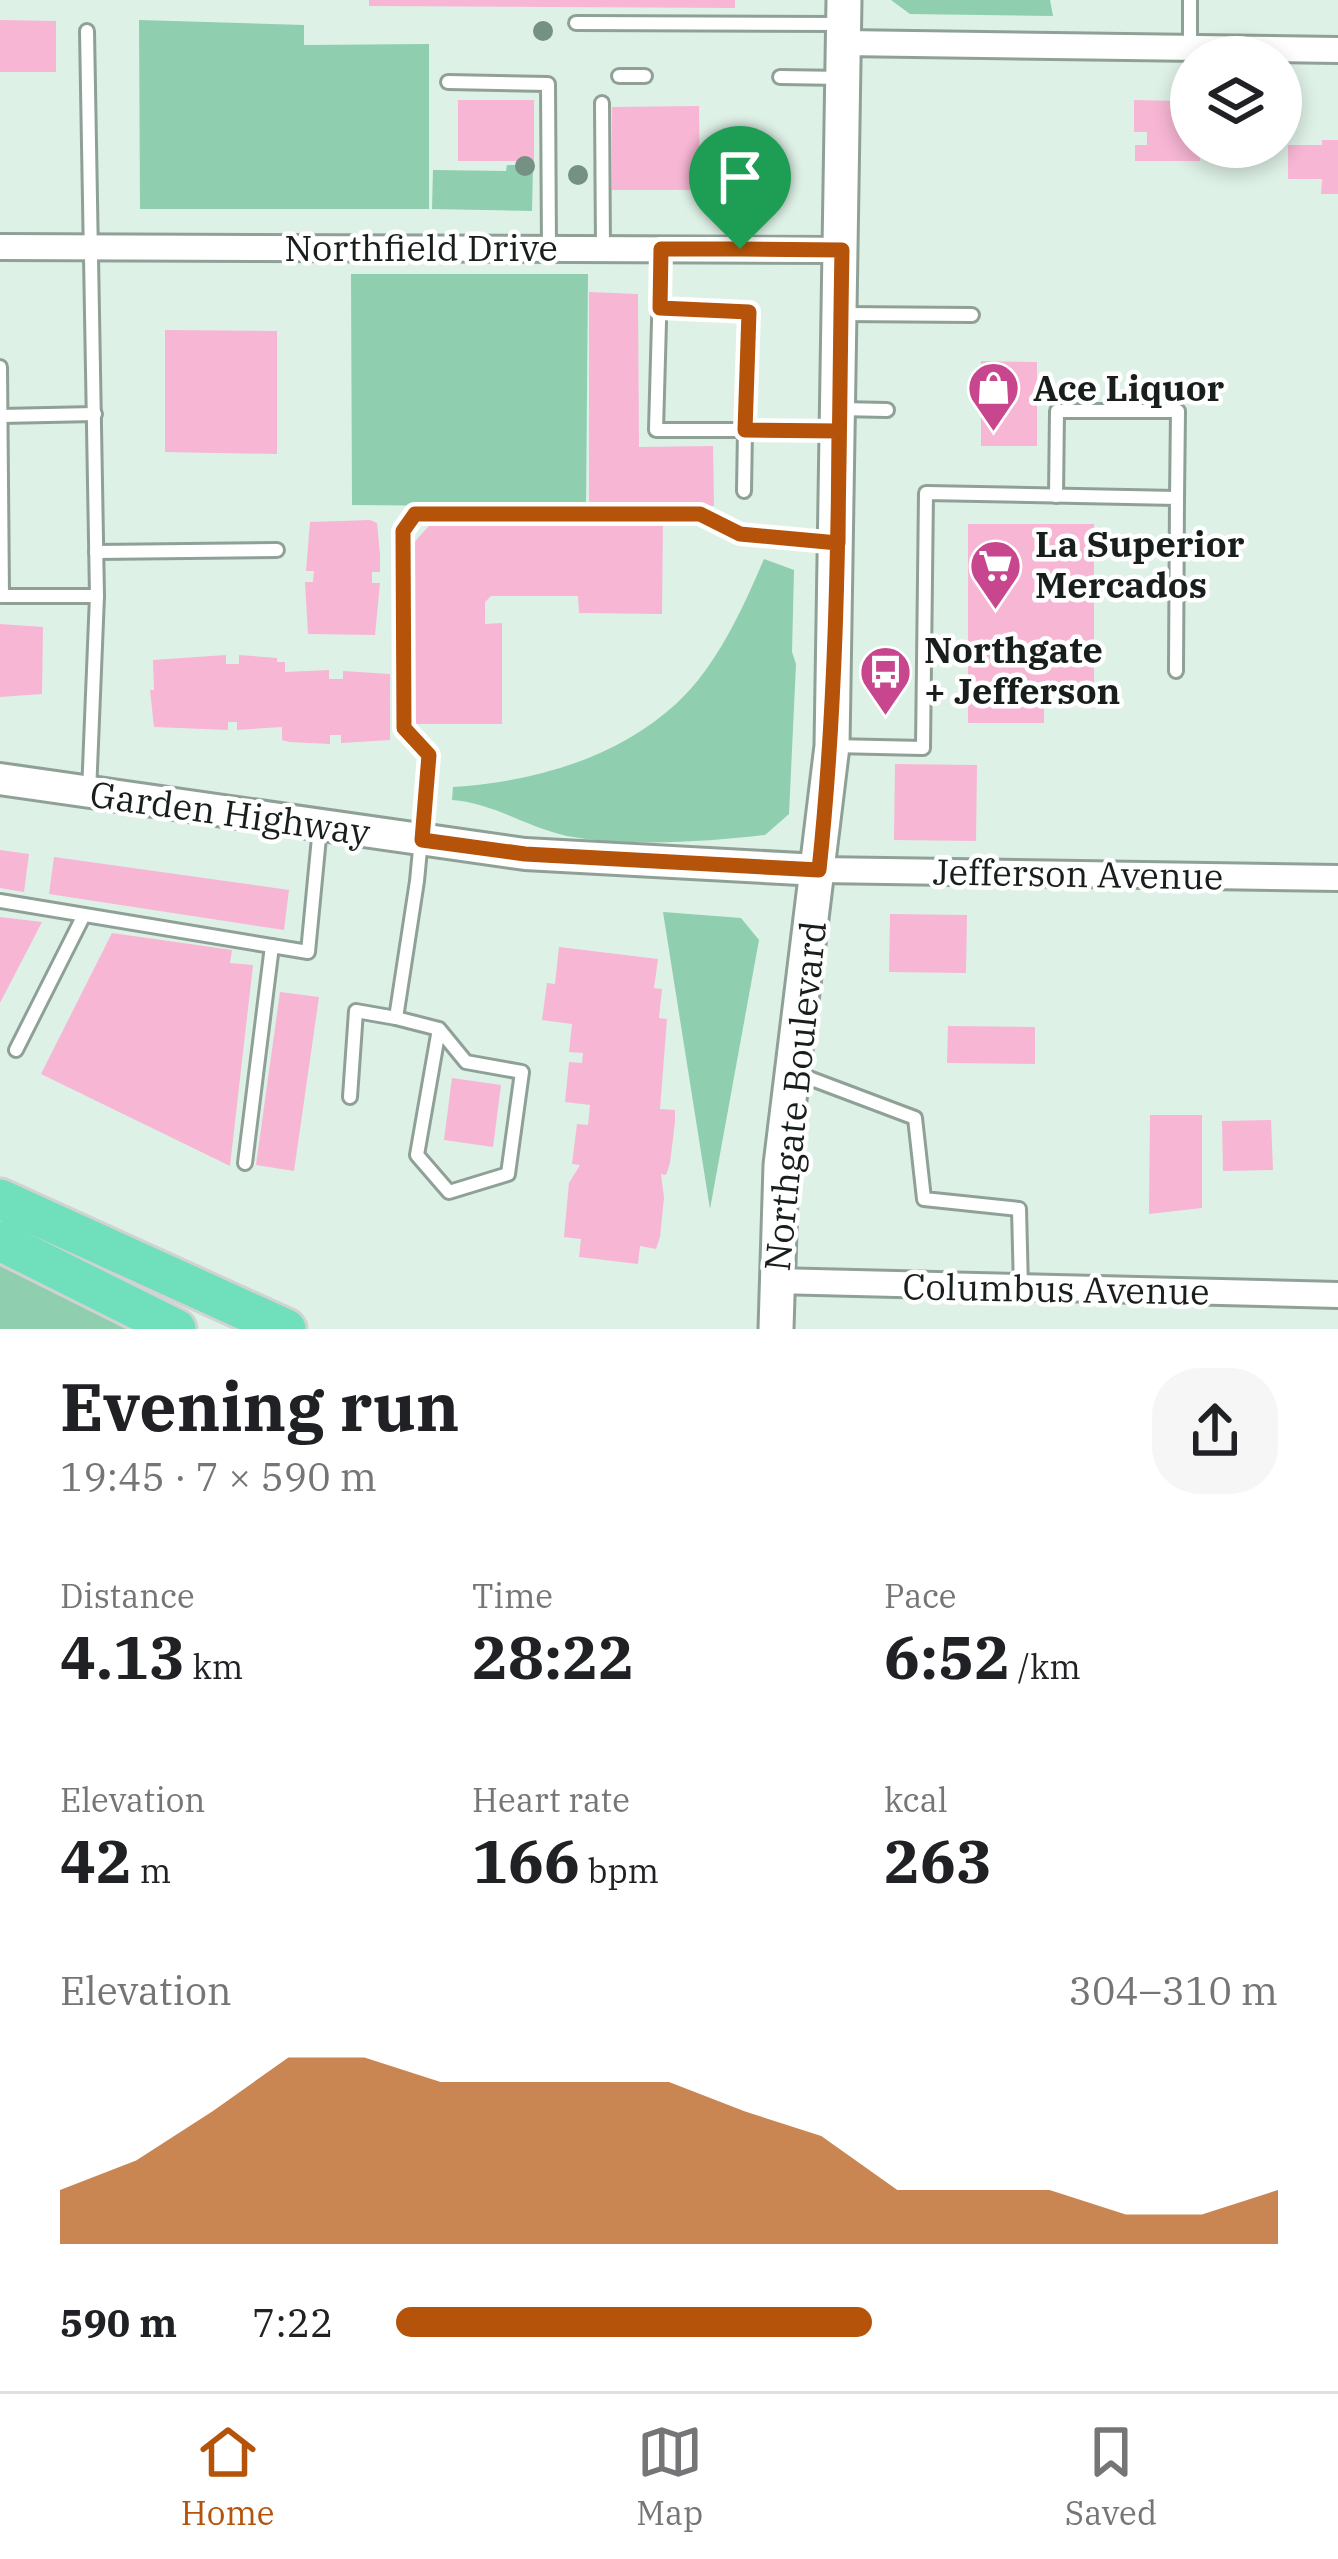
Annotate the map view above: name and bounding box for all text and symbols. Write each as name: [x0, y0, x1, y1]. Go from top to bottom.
map controls: [1170, 36, 1302, 168]
button: layers: [1170, 36, 1302, 168]
pin: [689, 126, 791, 249]
icon: arrive: [707, 144, 773, 210]
street label: Northfield Drive: [284, 224, 558, 271]
shop icon: Ace Liquor: [966, 360, 1022, 434]
place label: Ace Liquor: [1033, 364, 1225, 411]
place label: La Superior Mercados: [1035, 520, 1245, 608]
supermarket icon: La Superior Mercados: [968, 537, 1024, 611]
place label: Northgate + Jefferson: [924, 626, 1120, 714]
bus stop icon: Northgate + Jefferson: [857, 643, 913, 717]
street label: Garden Highway: [87, 770, 374, 856]
street label: Jefferson Avenue: [932, 847, 1224, 900]
street label: Northgate Boulevard: [753, 919, 836, 1273]
street label: Columbus Avenue: [902, 1262, 1210, 1315]
text: Evening run: [60, 1363, 459, 1449]
button: share: [1152, 1368, 1278, 1494]
text: 19:45 · 7 × 590 m: [60, 1451, 377, 1502]
text: Distance: [60, 1574, 195, 1617]
text: Time: [472, 1574, 553, 1617]
text: Pace: [884, 1574, 957, 1617]
text: 4.13: [60, 1617, 185, 1696]
text: 28:22: [472, 1617, 634, 1696]
text: 6:52: [884, 1617, 1010, 1696]
text: km: [185, 1645, 243, 1688]
text: /km: [1010, 1645, 1081, 1688]
text: Elevation: [60, 1778, 205, 1821]
text: Heart rate: [472, 1778, 630, 1821]
text: kcal: [884, 1778, 948, 1821]
text: 42: [60, 1821, 132, 1900]
text: 166: [472, 1821, 580, 1900]
text: 263: [884, 1821, 992, 1900]
text: m: [132, 1849, 171, 1892]
text: bpm: [580, 1849, 659, 1892]
text: Elevation: [60, 1965, 232, 2016]
text: 304–310 m: [1068, 1965, 1278, 2016]
text: 590 m: [60, 2297, 177, 2348]
text: 7:22: [252, 2297, 333, 2348]
tab: Home: [181, 2419, 275, 2534]
tab: Map: [636, 2419, 703, 2534]
tab: Saved: [1065, 2419, 1157, 2534]

